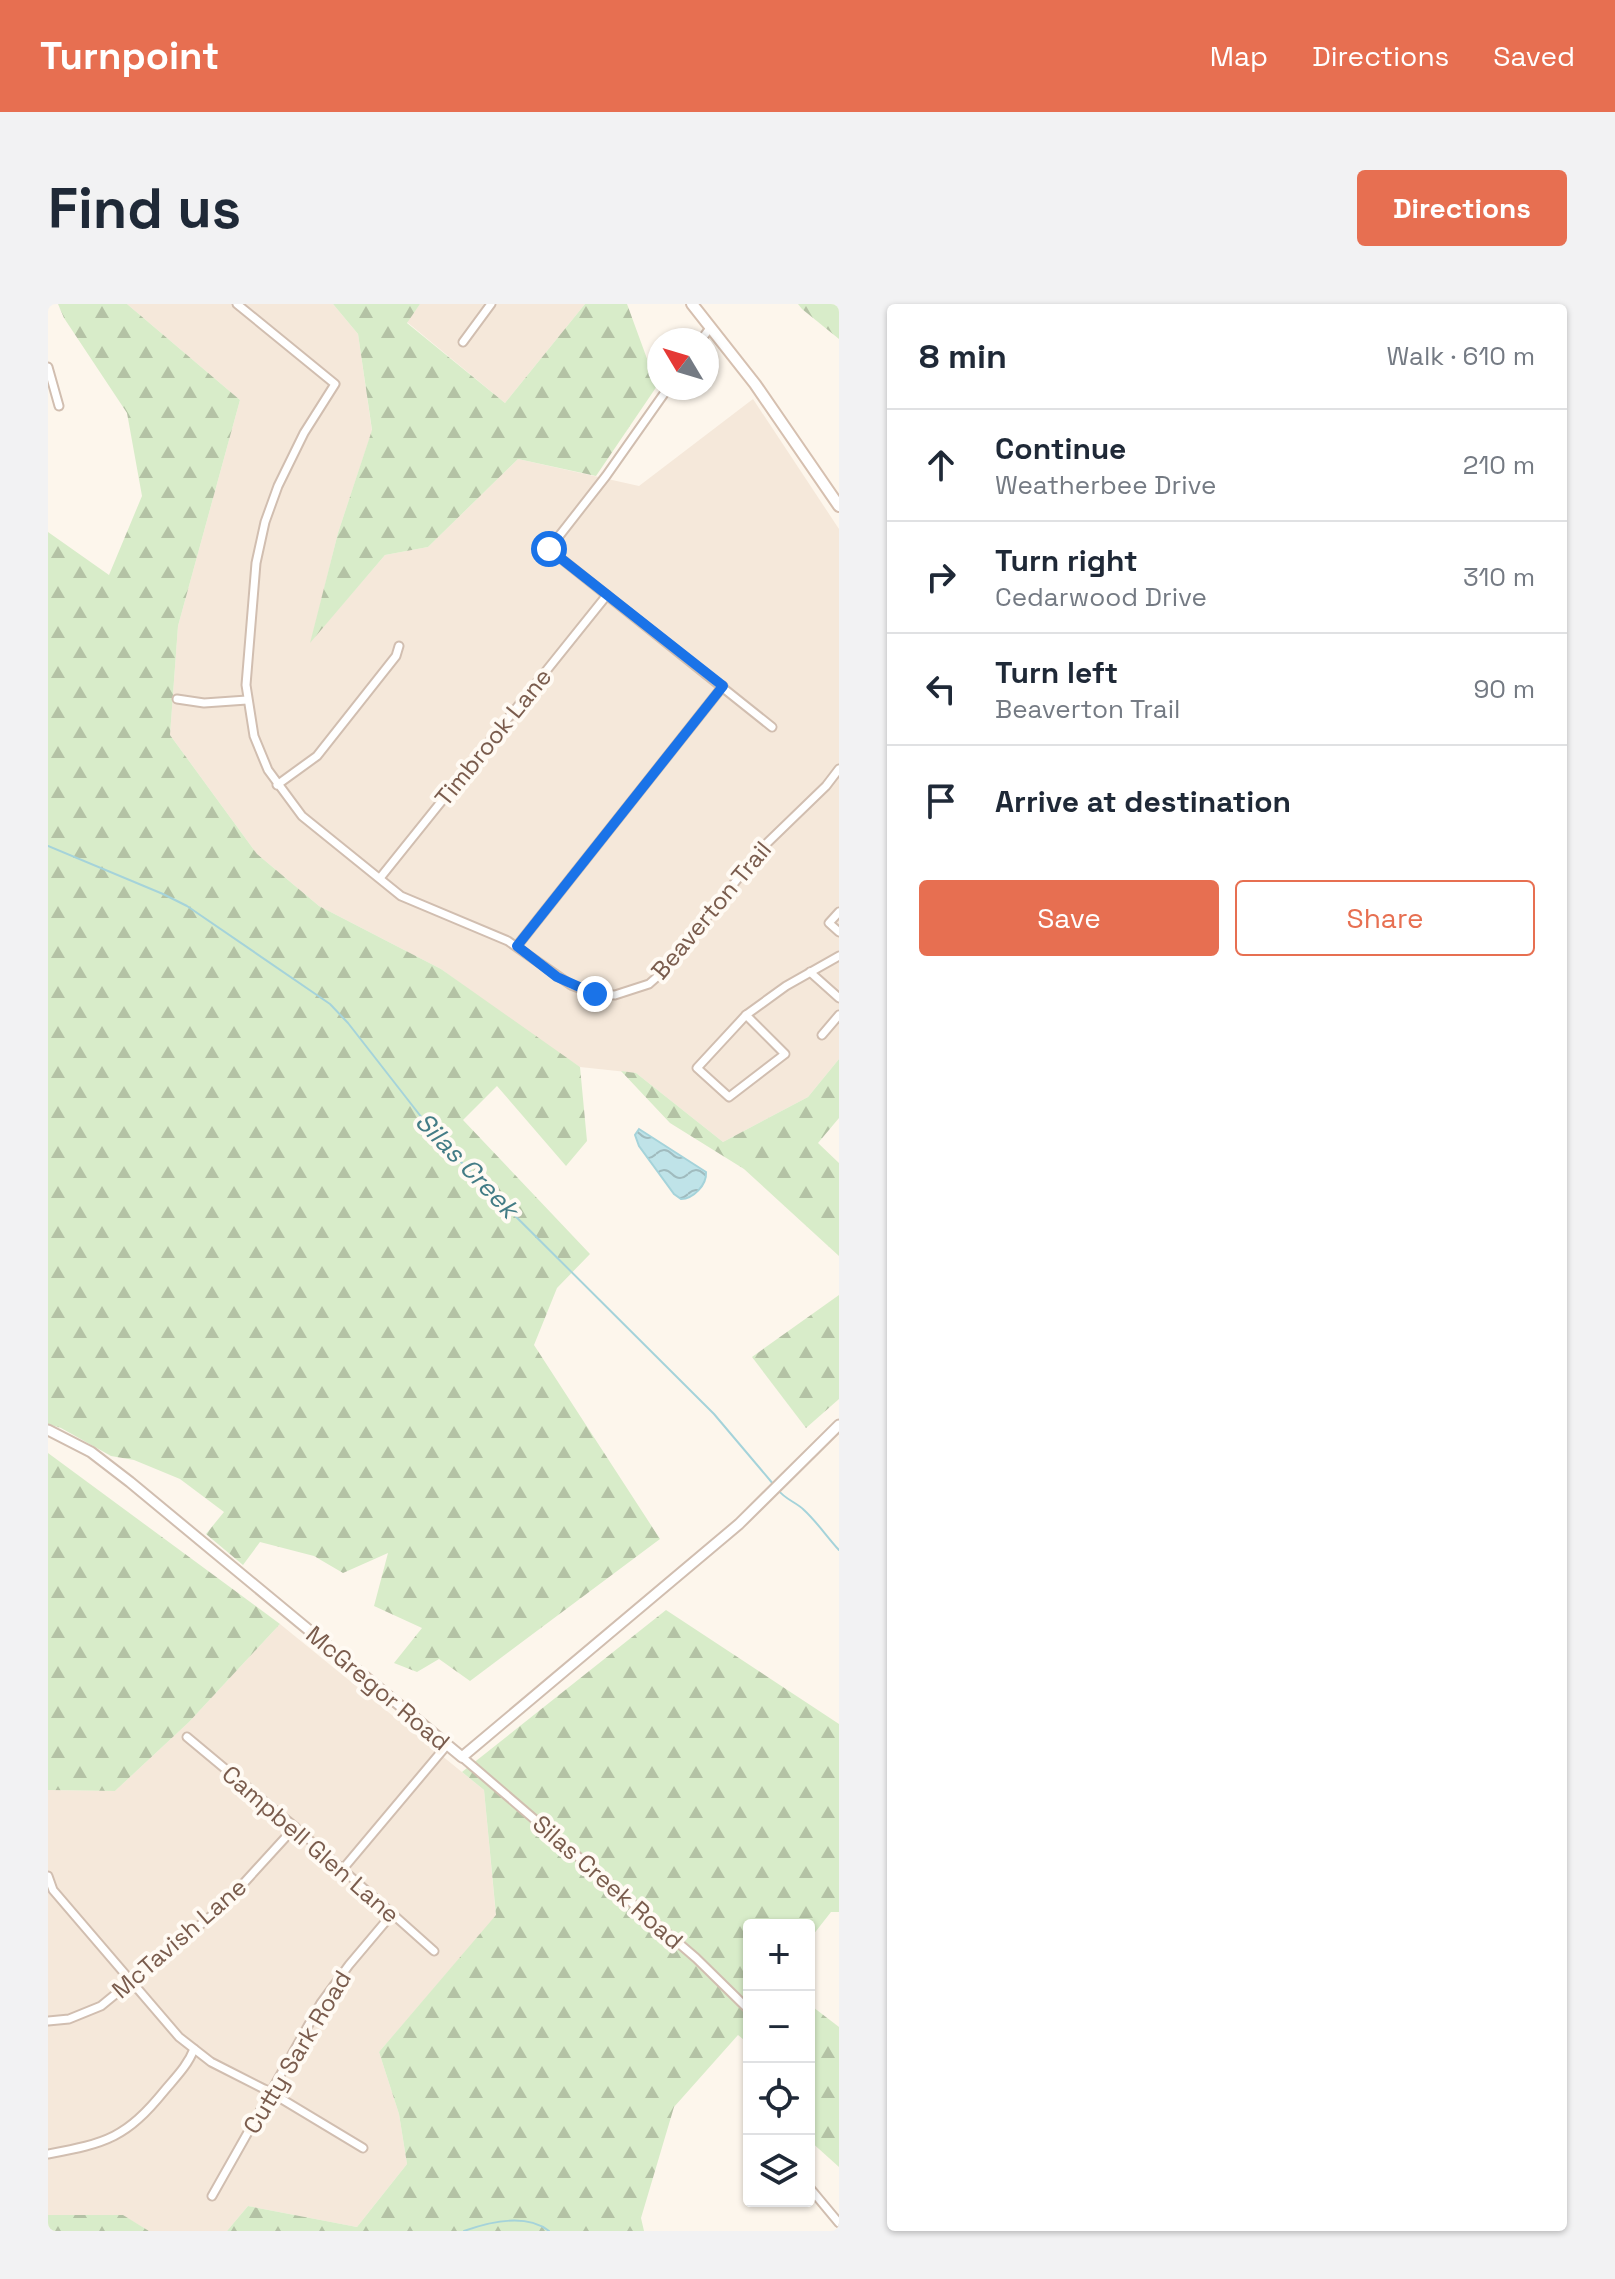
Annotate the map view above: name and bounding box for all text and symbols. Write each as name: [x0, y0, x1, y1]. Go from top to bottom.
text: Turnpoint: [40, 32, 219, 80]
text: Map: [1210, 38, 1268, 74]
text: Directions: [1312, 38, 1449, 74]
text: Saved: [1493, 38, 1575, 74]
button: Directions: [1357, 170, 1567, 246]
text: Find us: [48, 173, 241, 244]
north arrow: [647, 328, 719, 400]
text: 8 min: [919, 335, 1007, 378]
text: Walk · 610 m: [1387, 339, 1535, 373]
text: Continue: [995, 429, 1126, 468]
icon: ahead: [919, 443, 963, 487]
text: 210 m: [1463, 448, 1535, 482]
text: Weatherbee Drive: [995, 468, 1217, 502]
route start: [531, 531, 567, 567]
text: Turn right: [995, 541, 1138, 580]
icon: right: [919, 555, 963, 599]
text: 310 m: [1463, 560, 1535, 594]
text: Cedarwood Drive: [995, 580, 1207, 614]
text: Turn left: [995, 653, 1118, 692]
street label: Timbrook Lane: [428, 662, 558, 812]
icon: left: [919, 667, 963, 711]
text: 90 m: [1473, 672, 1535, 706]
text: Beaverton Trail: [995, 692, 1180, 726]
icon: arrive: [919, 779, 963, 823]
text: Arrive at destination: [995, 782, 1291, 821]
street label: Beaverton Trail: [644, 834, 778, 986]
button: Save: [919, 880, 1219, 956]
button: Share: [1235, 880, 1535, 956]
route end: [577, 976, 613, 1012]
water label: Silas Creek: [408, 1105, 528, 1227]
street label: McGregor Road: [300, 1619, 456, 1757]
street label: Campbell Glen Lane: [216, 1758, 406, 1930]
street label: Silas Creek Road: [526, 1808, 690, 1956]
street label: McTavish Lane: [105, 1871, 253, 2005]
map controls: [743, 1919, 815, 2207]
button: +: [743, 1919, 815, 1991]
street label: Cutty Sark Road: [236, 1965, 358, 2139]
button: −: [743, 1991, 815, 2063]
button: locate: [743, 2063, 815, 2135]
button: layers: [743, 2135, 815, 2207]

